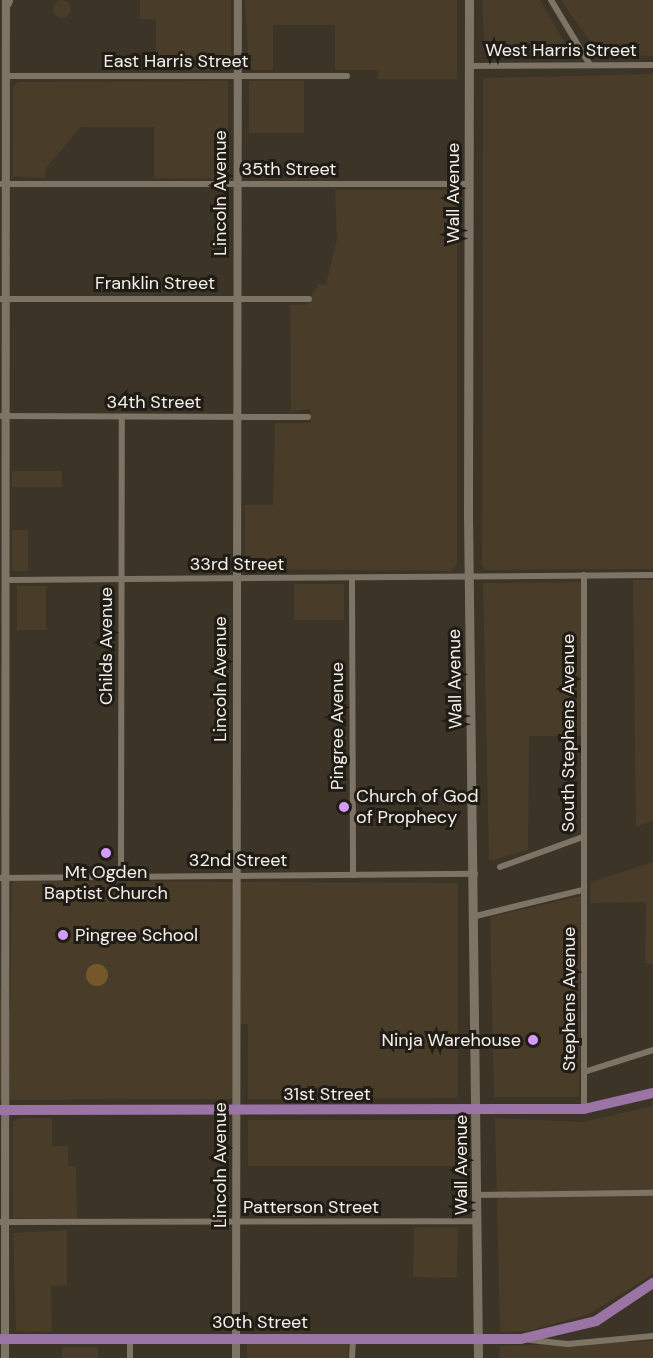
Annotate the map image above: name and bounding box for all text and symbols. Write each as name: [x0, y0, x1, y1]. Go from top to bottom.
street label: West Harris Street: [485, 39, 637, 61]
street label: East Harris Street: [104, 50, 248, 72]
street label: Lincoln Avenue: [209, 130, 231, 256]
street label: Wall Avenue: [442, 143, 464, 243]
street label: 35th Street: [242, 158, 336, 180]
street label: Franklin Street: [95, 272, 215, 294]
street label: 34th Street: [107, 391, 201, 413]
street label: 33rd Street: [190, 553, 284, 575]
street label: Childs Avenue: [95, 587, 117, 705]
street label: Lincoln Avenue: [209, 616, 231, 742]
street label: Wall Avenue: [443, 629, 467, 729]
street label: South Stephens Avenue: [557, 634, 579, 832]
street label: Pingree Avenue: [326, 662, 348, 790]
place label: Church of God of Prophecy: [356, 786, 479, 828]
marker: Church of God of Prophecy: [337, 800, 351, 814]
marker: Mt Ogden Baptist Church: [99, 846, 113, 860]
street label: 32nd Street: [189, 849, 287, 871]
place label: Mt Ogden Baptist Church: [44, 862, 168, 904]
place label: Pingree School: [75, 924, 198, 946]
street label: Stephens Avenue: [558, 927, 580, 1071]
marker: Pingree School: [56, 928, 70, 942]
place label: Ninja Warehouse: [381, 1029, 521, 1051]
marker: Ninja Warehouse: [526, 1033, 540, 1047]
street label: 31st Street: [283, 1083, 371, 1105]
street label: Lincoln Avenue: [209, 1102, 231, 1228]
street label: Wall Avenue: [450, 1115, 472, 1215]
street label: Patterson Street: [243, 1196, 379, 1218]
street label: 30th Street: [212, 1311, 308, 1333]

